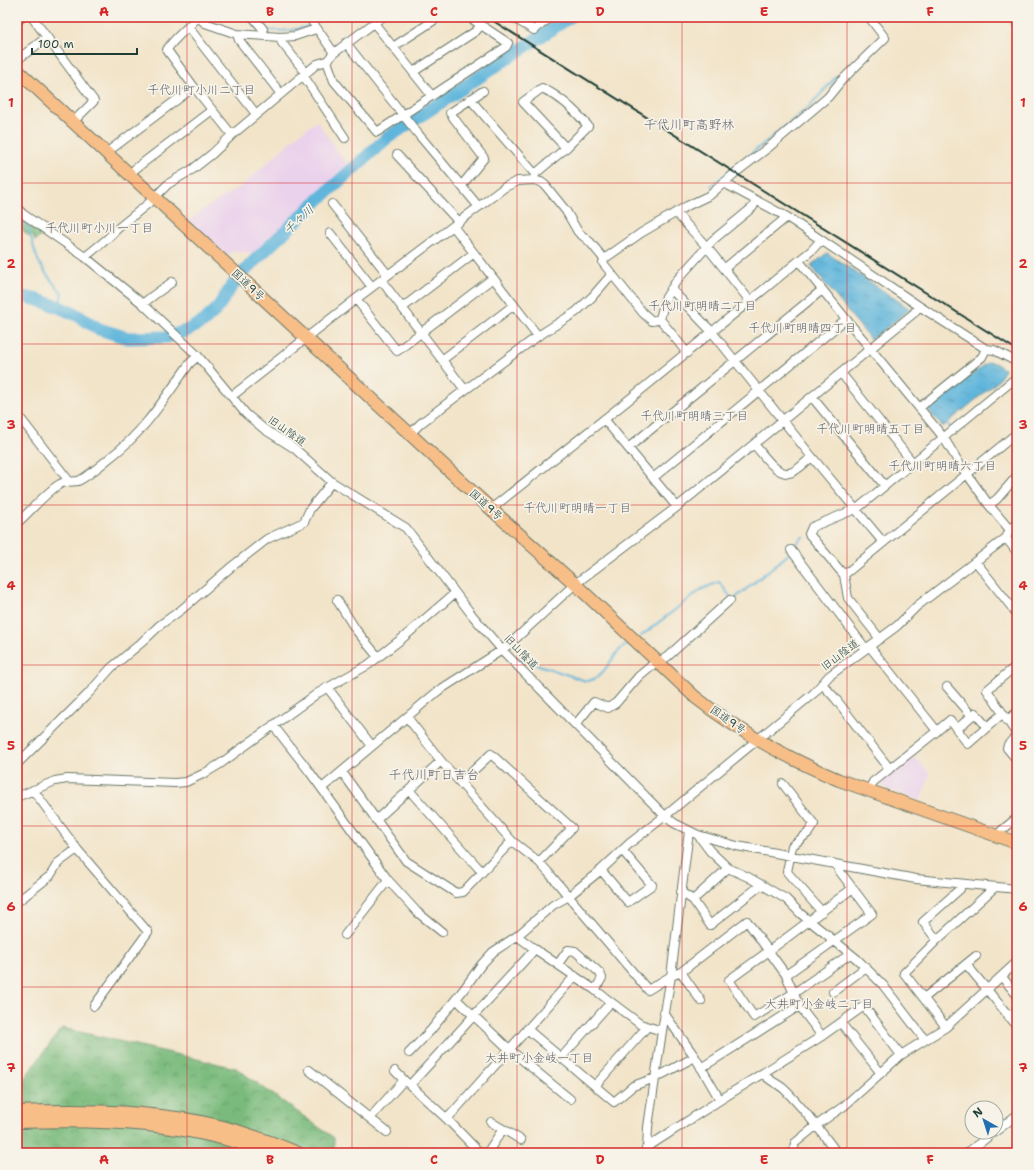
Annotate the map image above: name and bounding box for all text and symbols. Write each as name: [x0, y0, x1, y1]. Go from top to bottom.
text: A: [99, 3, 109, 20]
text: B: [266, 3, 274, 20]
text: C: [430, 3, 438, 20]
text: D: [595, 3, 605, 20]
text: E: [760, 3, 769, 20]
text: F: [926, 3, 934, 20]
scale bar: [32, 30, 137, 56]
text: 100 m: [38, 36, 74, 52]
district label: 千代川町小川二丁目: [147, 82, 255, 98]
text: 1: [8, 94, 14, 111]
text: 1: [1020, 94, 1026, 111]
district label: 千代川町高野林: [643, 116, 735, 133]
water label: 千々川: [280, 202, 318, 238]
district label: 千代川町小川一丁目: [45, 220, 153, 236]
text: 2: [6, 255, 16, 272]
text: 2: [1018, 255, 1028, 272]
street label: 国道9号: [228, 266, 268, 304]
district label: 千代川町明晴二丁目: [648, 298, 756, 314]
district label: 千代川町明晴四丁目: [748, 320, 856, 336]
district label: 千代川町明晴三丁目: [640, 408, 748, 424]
street label: 旧山陰道: [265, 412, 309, 450]
text: 3: [6, 416, 16, 433]
text: 3: [1018, 416, 1028, 433]
district label: 千代川町明晴五丁目: [816, 421, 924, 437]
district label: 千代川町明晴六丁目: [888, 458, 996, 474]
street label: 国道9号: [466, 486, 506, 524]
district label: 千代川町明晴一丁目: [523, 500, 631, 516]
text: 4: [6, 577, 16, 594]
text: 4: [1018, 577, 1028, 594]
street label: 旧山陰道: [500, 631, 542, 673]
street label: 旧山陰道: [818, 636, 862, 674]
street label: 国道9号: [707, 702, 749, 738]
text: 5: [7, 737, 15, 754]
text: 5: [1019, 737, 1027, 754]
district label: 千代川町日吉台: [388, 766, 480, 783]
text: 6: [6, 898, 16, 915]
text: 6: [1018, 898, 1028, 915]
district label: 大井町小金岐二丁目: [765, 996, 873, 1012]
district label: 大井町小金岐一丁目: [485, 1050, 593, 1066]
text: 7: [6, 1059, 16, 1076]
text: 7: [1018, 1059, 1028, 1076]
north arrow: [964, 1100, 1004, 1140]
text: N: [970, 1104, 986, 1121]
text: A: [99, 1151, 109, 1168]
text: B: [266, 1151, 274, 1168]
text: C: [430, 1151, 438, 1168]
text: D: [595, 1151, 605, 1168]
text: E: [760, 1151, 769, 1168]
text: F: [926, 1151, 934, 1168]

